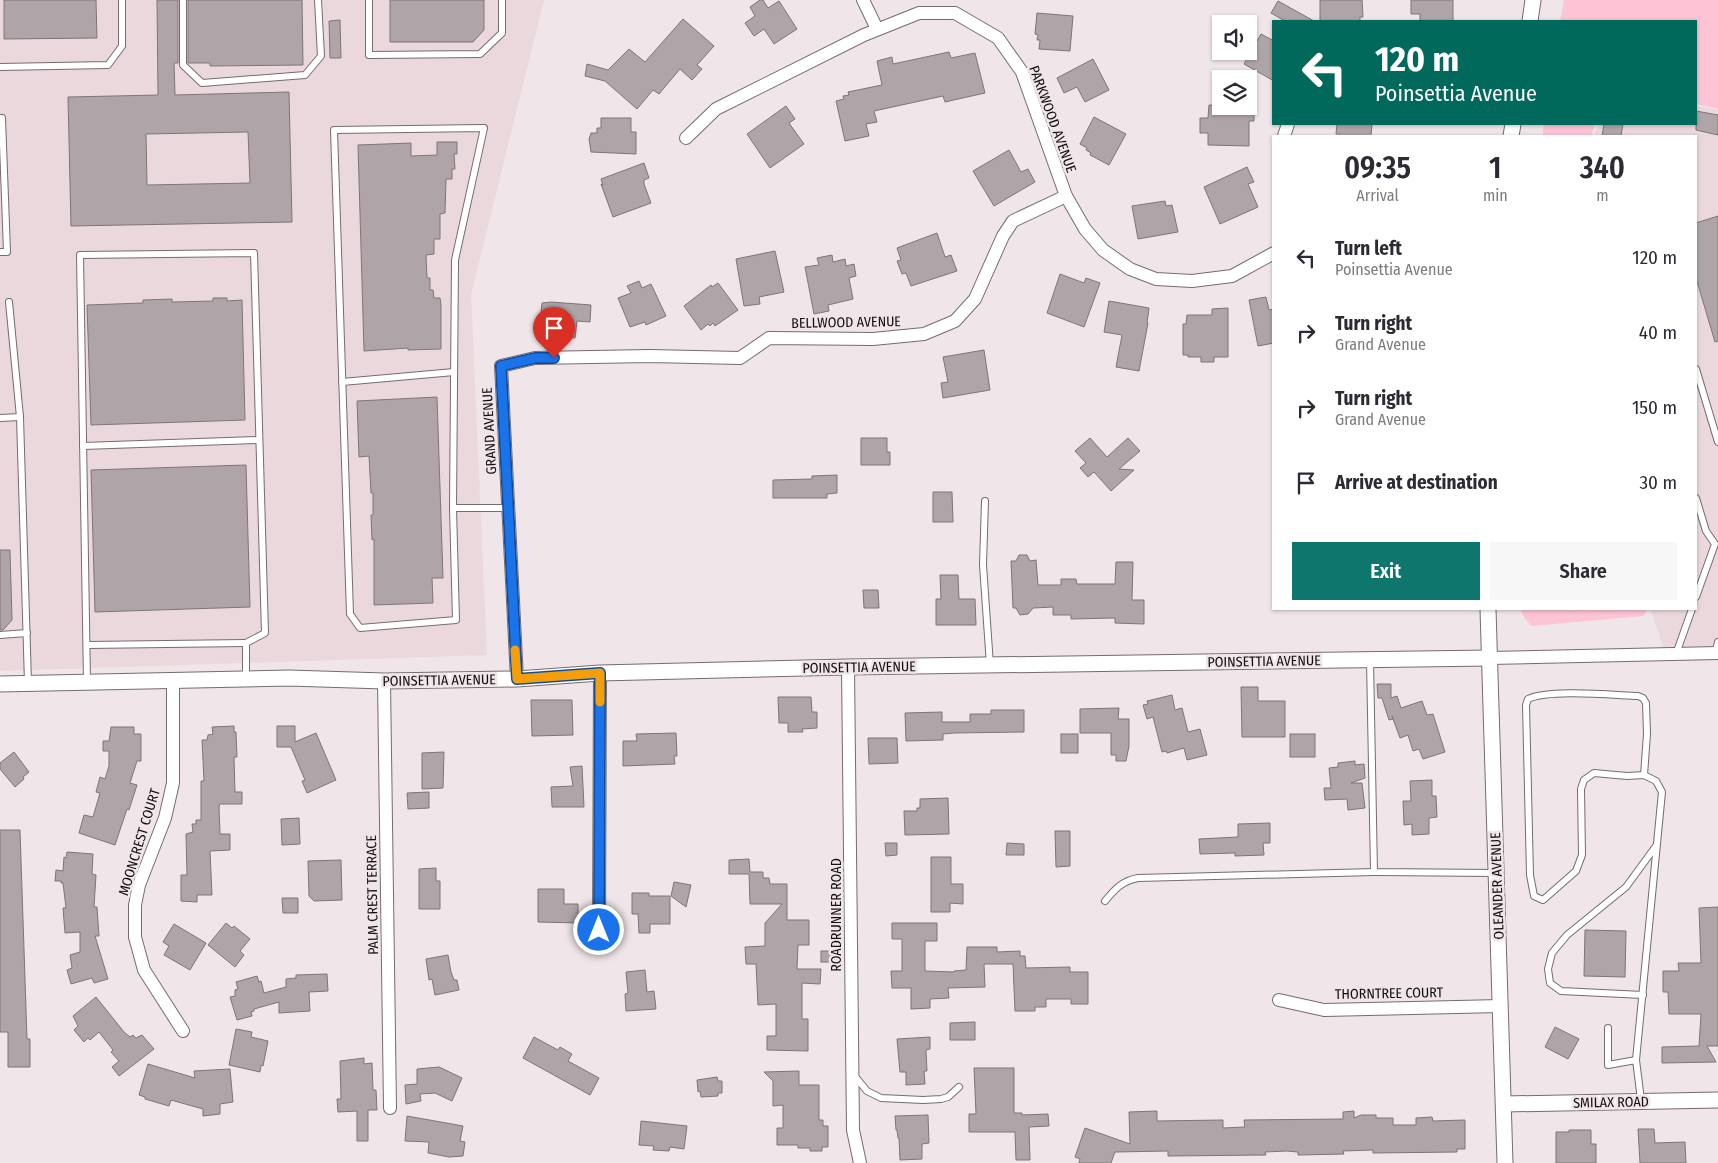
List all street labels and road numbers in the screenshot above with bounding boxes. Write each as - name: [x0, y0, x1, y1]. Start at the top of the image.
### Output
- street label: PARKWOOD AVENUE: [1025, 63, 1080, 175]
- street label: BELLWOOD AVENUE: [791, 313, 901, 332]
- street label: GRAND AVENUE: [479, 387, 500, 475]
- street label: POINSETTIA AVENUE: [1207, 652, 1321, 671]
- street label: POINSETTIA AVENUE: [802, 658, 916, 677]
- street label: POINSETTIA AVENUE: [382, 671, 496, 690]
- street label: MOONCREST COURT: [115, 786, 164, 898]
- street label: OLEANDER AVENUE: [1487, 832, 1508, 940]
- street label: PALM CREST TERRACE: [363, 834, 382, 955]
- street label: ROADRUNNER ROAD: [828, 858, 845, 972]
- street label: THORNTREE COURT: [1335, 984, 1444, 1003]
- street label: SMILAX ROAD: [1573, 1093, 1649, 1112]

